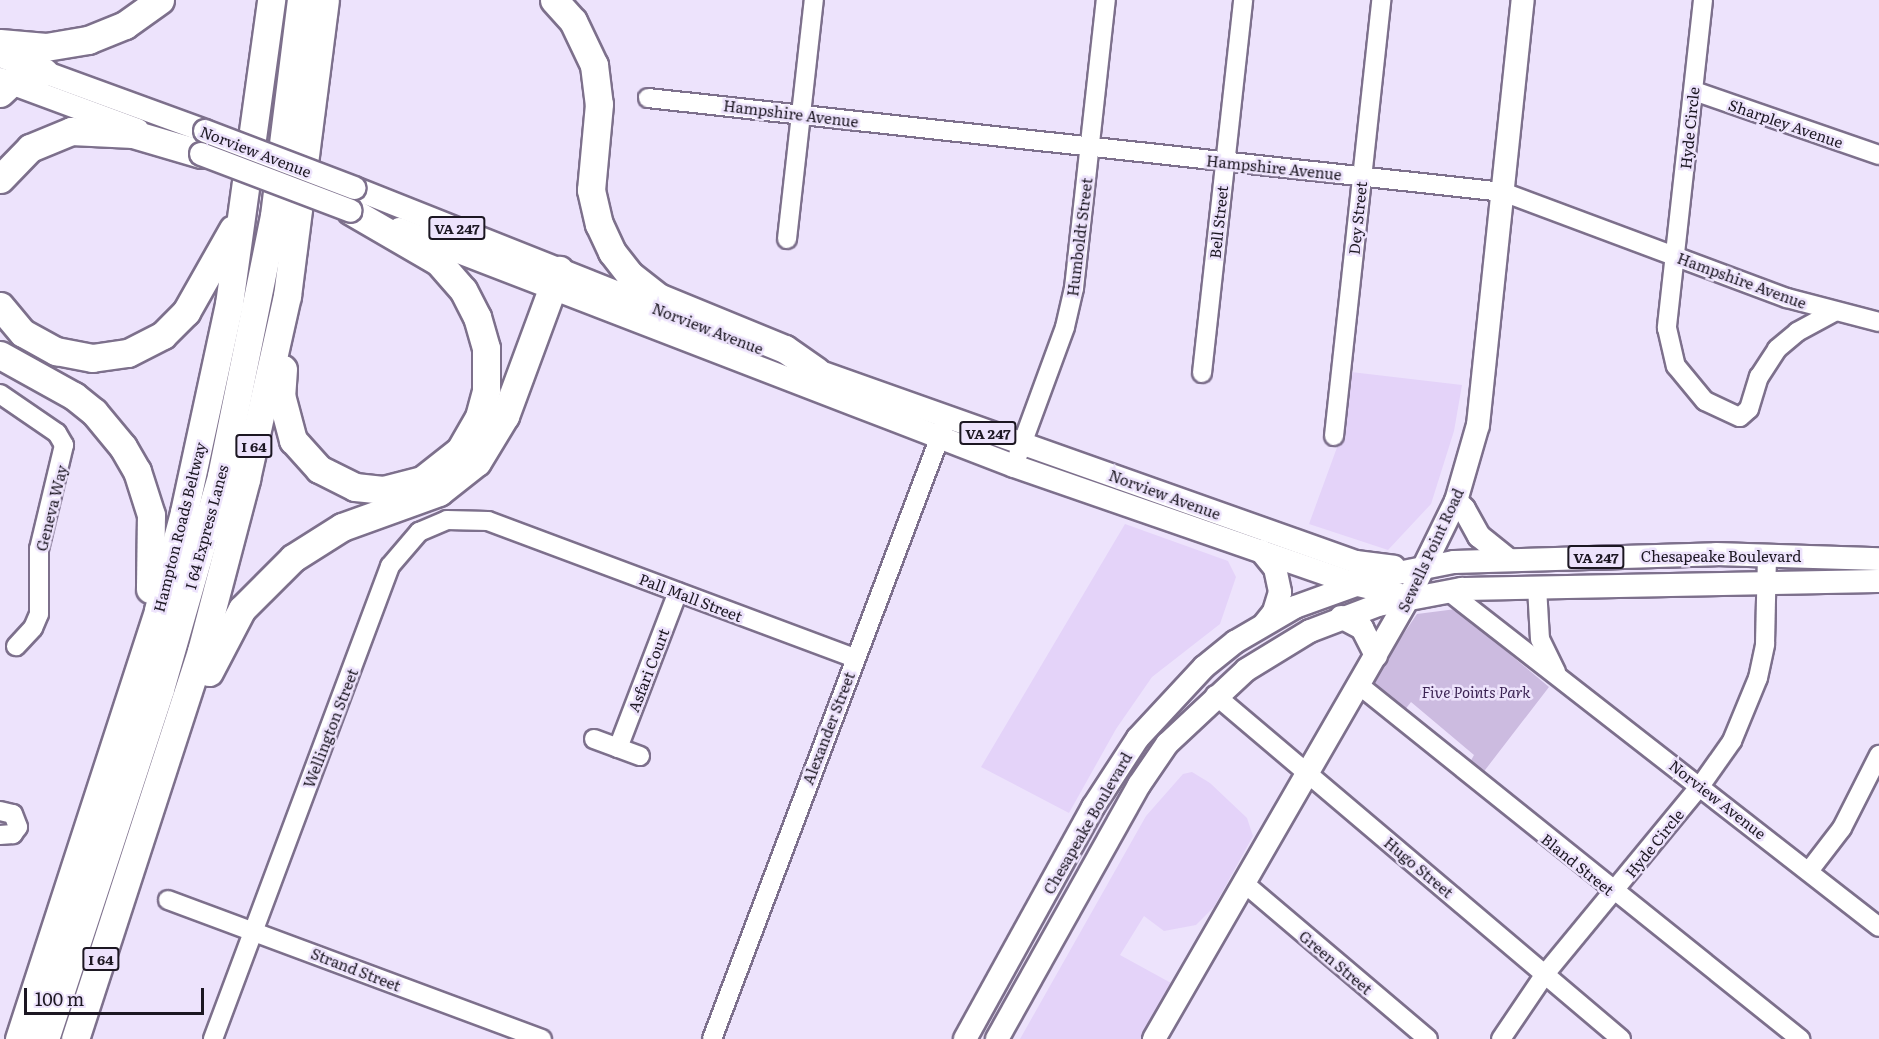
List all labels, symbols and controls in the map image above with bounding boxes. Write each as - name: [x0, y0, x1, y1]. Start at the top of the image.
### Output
- street label: Hyde Circle: [1676, 86, 1702, 170]
- street label: Sharpley Avenue: [1726, 95, 1846, 151]
- street label: Hampshire Avenue: [722, 96, 860, 130]
- street label: Norview Avenue: [198, 122, 314, 180]
- street label: Hampshire Avenue: [1205, 151, 1343, 183]
- street label: Humboldt Street: [1063, 177, 1095, 297]
- street label: Dey Street: [1344, 180, 1370, 256]
- street label: Bell Street: [1205, 185, 1231, 259]
- road number: VA 247: [427, 217, 487, 239]
- street label: Hampshire Avenue: [1675, 248, 1809, 312]
- street label: Norview Avenue: [650, 299, 766, 357]
- road number: VA 247: [958, 422, 1018, 444]
- road number: I 64: [234, 435, 274, 457]
- street label: Hampton Roads Beltway: [149, 440, 209, 614]
- street label: Geneva Way: [32, 463, 70, 553]
- street label: I 64 Express Lanes: [181, 463, 231, 591]
- street label: Norview Avenue: [1107, 465, 1223, 523]
- street label: Sewells Point Road: [1393, 485, 1467, 615]
- road number: VA 247: [1566, 546, 1626, 568]
- street label: Chesapeake Boulevard: [1641, 547, 1801, 565]
- street label: Pall Mall Street: [637, 569, 745, 625]
- street label: Asfari Court: [624, 626, 672, 714]
- street label: Wellington Street: [299, 666, 361, 790]
- street label: Alexander Street: [798, 669, 858, 787]
- park label: Five Points Park: [1422, 683, 1530, 701]
- street label: Chesapeake Boulevard: [1039, 749, 1135, 897]
- street label: Norview Avenue: [1666, 756, 1770, 842]
- street label: Hyde Circle: [1621, 805, 1687, 881]
- street label: Bland Street: [1538, 829, 1618, 899]
- street label: Hugo Street: [1381, 833, 1457, 901]
- street label: Green Street: [1296, 926, 1376, 998]
- street label: Strand Street: [309, 944, 403, 994]
- road number: I 64: [82, 948, 120, 970]
- scale bar: [27, 976, 207, 1014]
- text: 100 m: [35, 985, 84, 1012]

